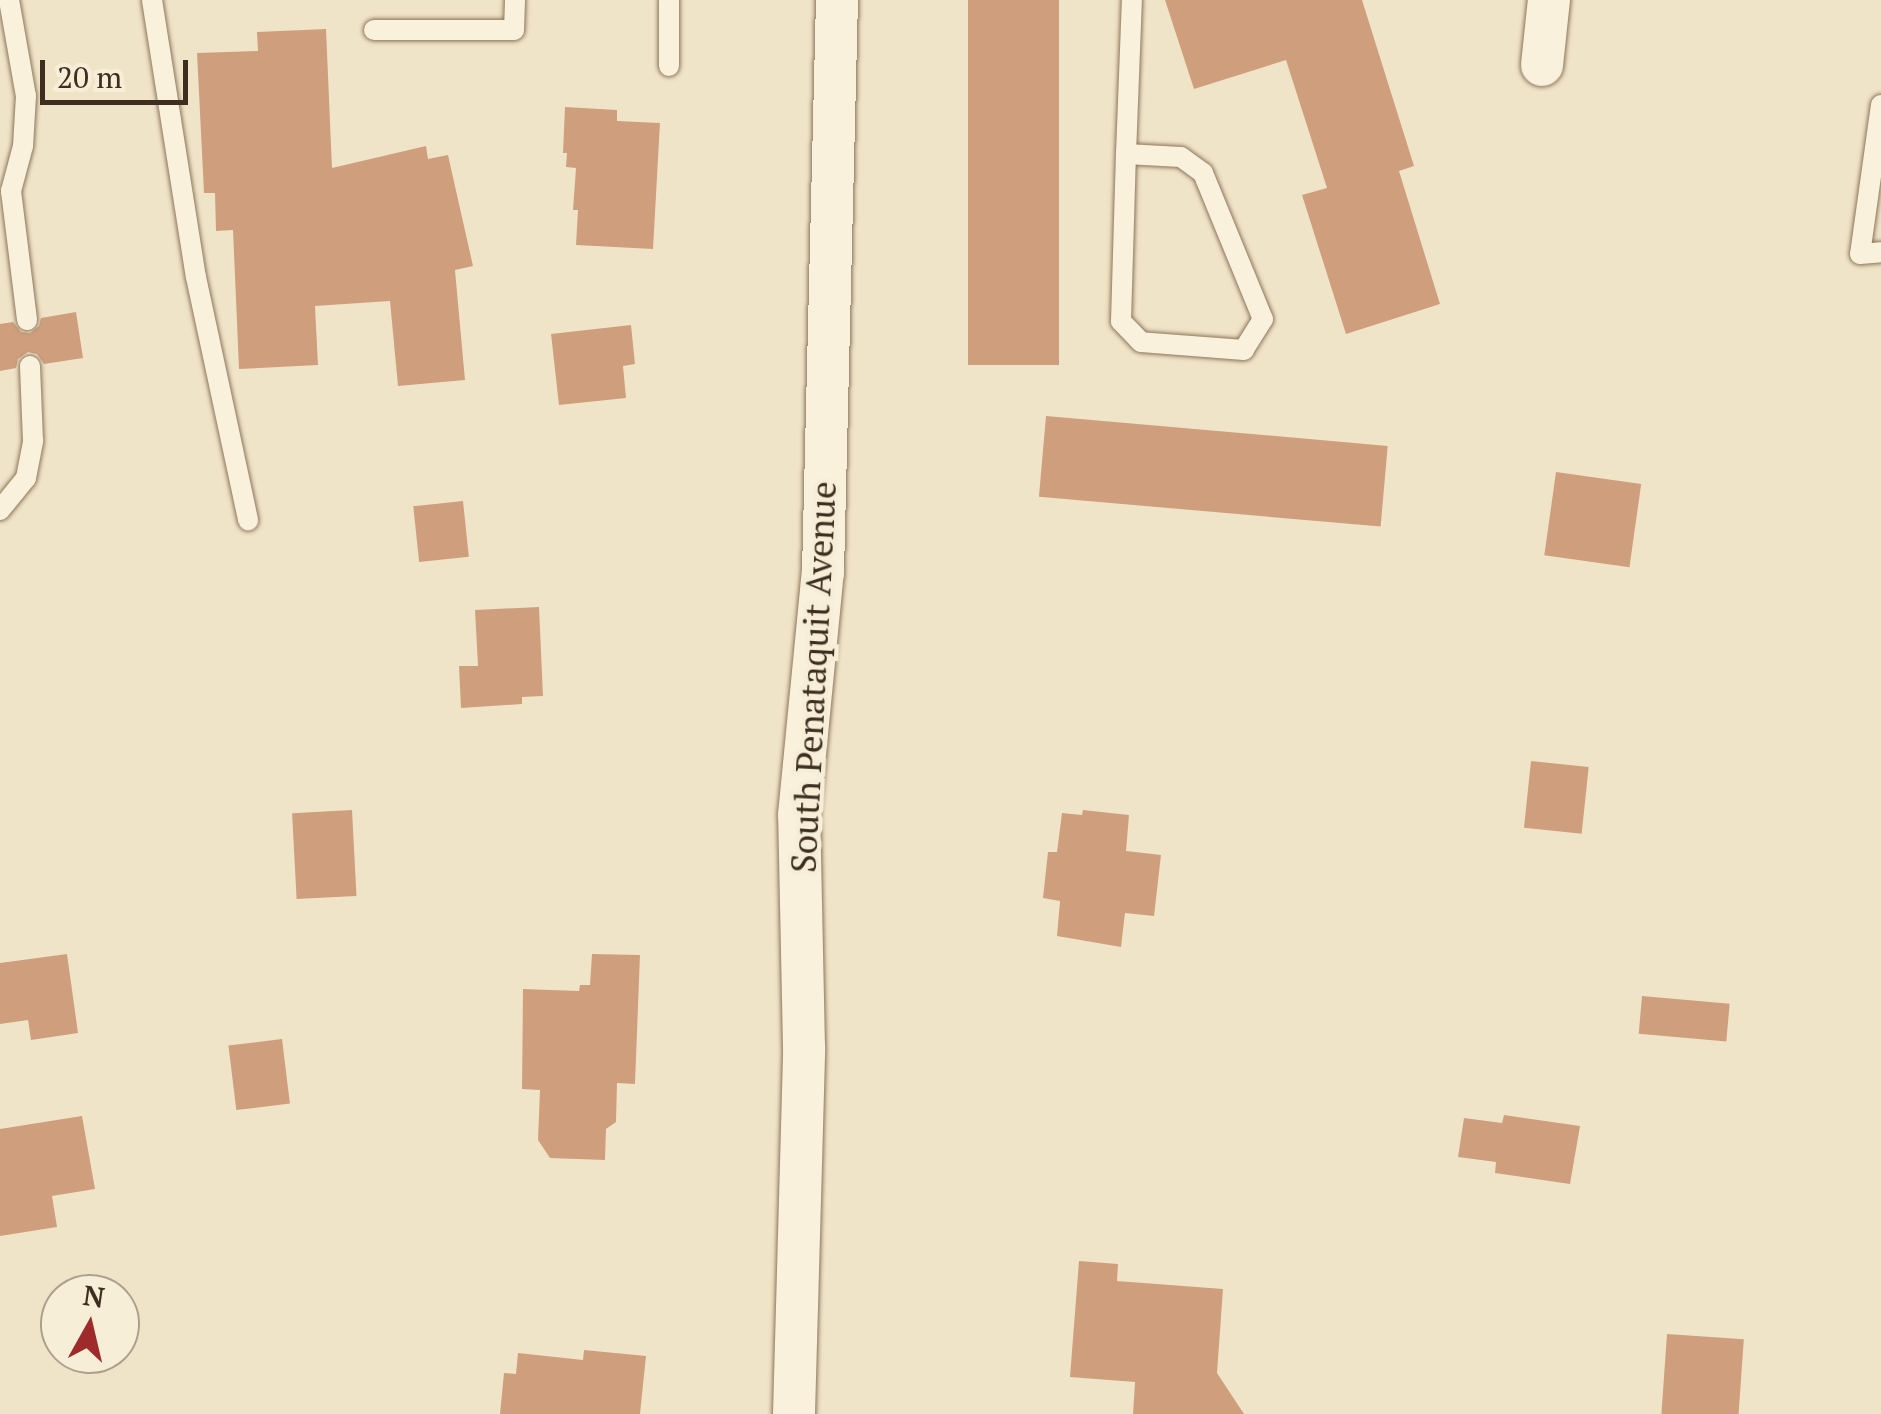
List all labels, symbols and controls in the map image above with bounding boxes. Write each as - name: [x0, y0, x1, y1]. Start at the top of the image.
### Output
- scale bar: [45, 40, 192, 102]
- text: 20 m: [57, 57, 122, 97]
- street label: South Penataquit Avenue: [782, 480, 844, 874]
- north arrow: [40, 1274, 140, 1374]
- text: N: [81, 1276, 107, 1316]

